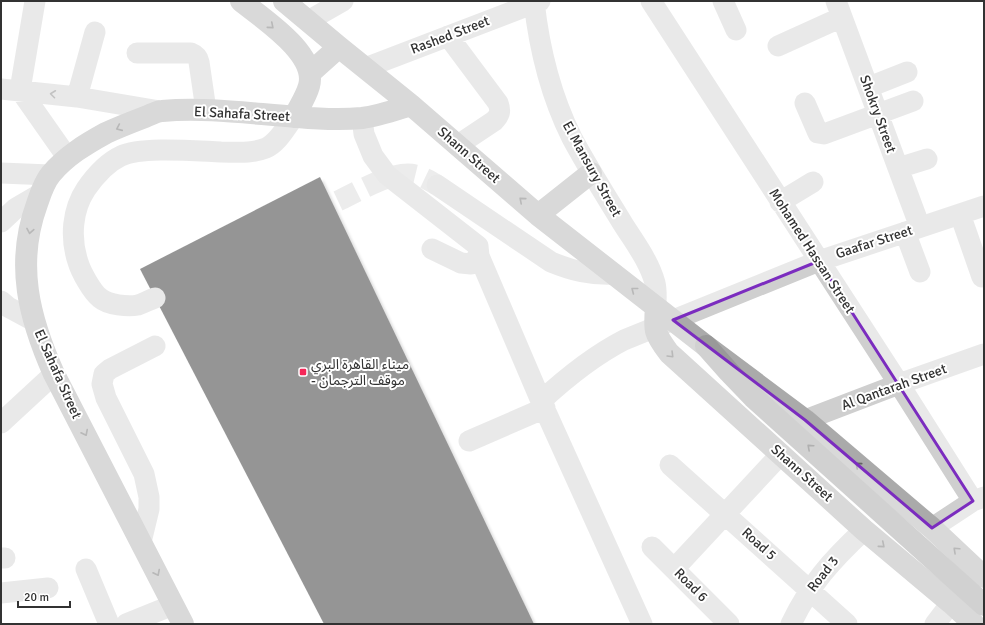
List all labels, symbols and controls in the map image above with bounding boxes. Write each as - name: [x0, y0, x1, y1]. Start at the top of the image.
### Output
- street label: Rashed Street: [408, 12, 492, 58]
- one-way arrow: [267, 21, 274, 28]
- street label: Shokry Street: [856, 73, 900, 155]
- one-way arrow: [50, 90, 56, 99]
- street label: El Sahafa Street: [194, 103, 291, 125]
- street label: El Mansury Street: [559, 118, 625, 220]
- one-way arrow: [115, 123, 122, 131]
- street label: Shann Street: [434, 123, 504, 187]
- street label: Mohamed Hassan Street: [765, 186, 859, 317]
- one-way arrow: [519, 198, 526, 205]
- street label: Gaafar Street: [833, 222, 915, 262]
- one-way arrow: [26, 228, 34, 234]
- one-way arrow: [632, 288, 639, 295]
- street label: El Sahafa Street: [31, 327, 85, 421]
- one-way arrow: [667, 350, 674, 357]
- place label: ميناء القاهرة البري - موقف الترجمان: [311, 356, 409, 389]
- street label: Al Qantarah Street: [839, 360, 949, 414]
- marker: ميناء القاهرة البري - موقف الترجمان: [298, 367, 308, 377]
- one-way arrow: [80, 428, 88, 436]
- street label: Shann Street: [768, 441, 836, 505]
- one-way arrow: [807, 445, 815, 452]
- one-way arrow: [855, 463, 862, 470]
- street label: Road 5: [738, 524, 780, 564]
- one-way arrow: [878, 540, 885, 547]
- one-way arrow: [953, 548, 960, 555]
- street label: Road 3: [804, 553, 842, 595]
- street label: Road 6: [671, 565, 711, 605]
- one-way arrow: [152, 569, 160, 576]
- scale bar: [18, 583, 70, 609]
- text: 20 m: [24, 590, 49, 605]

